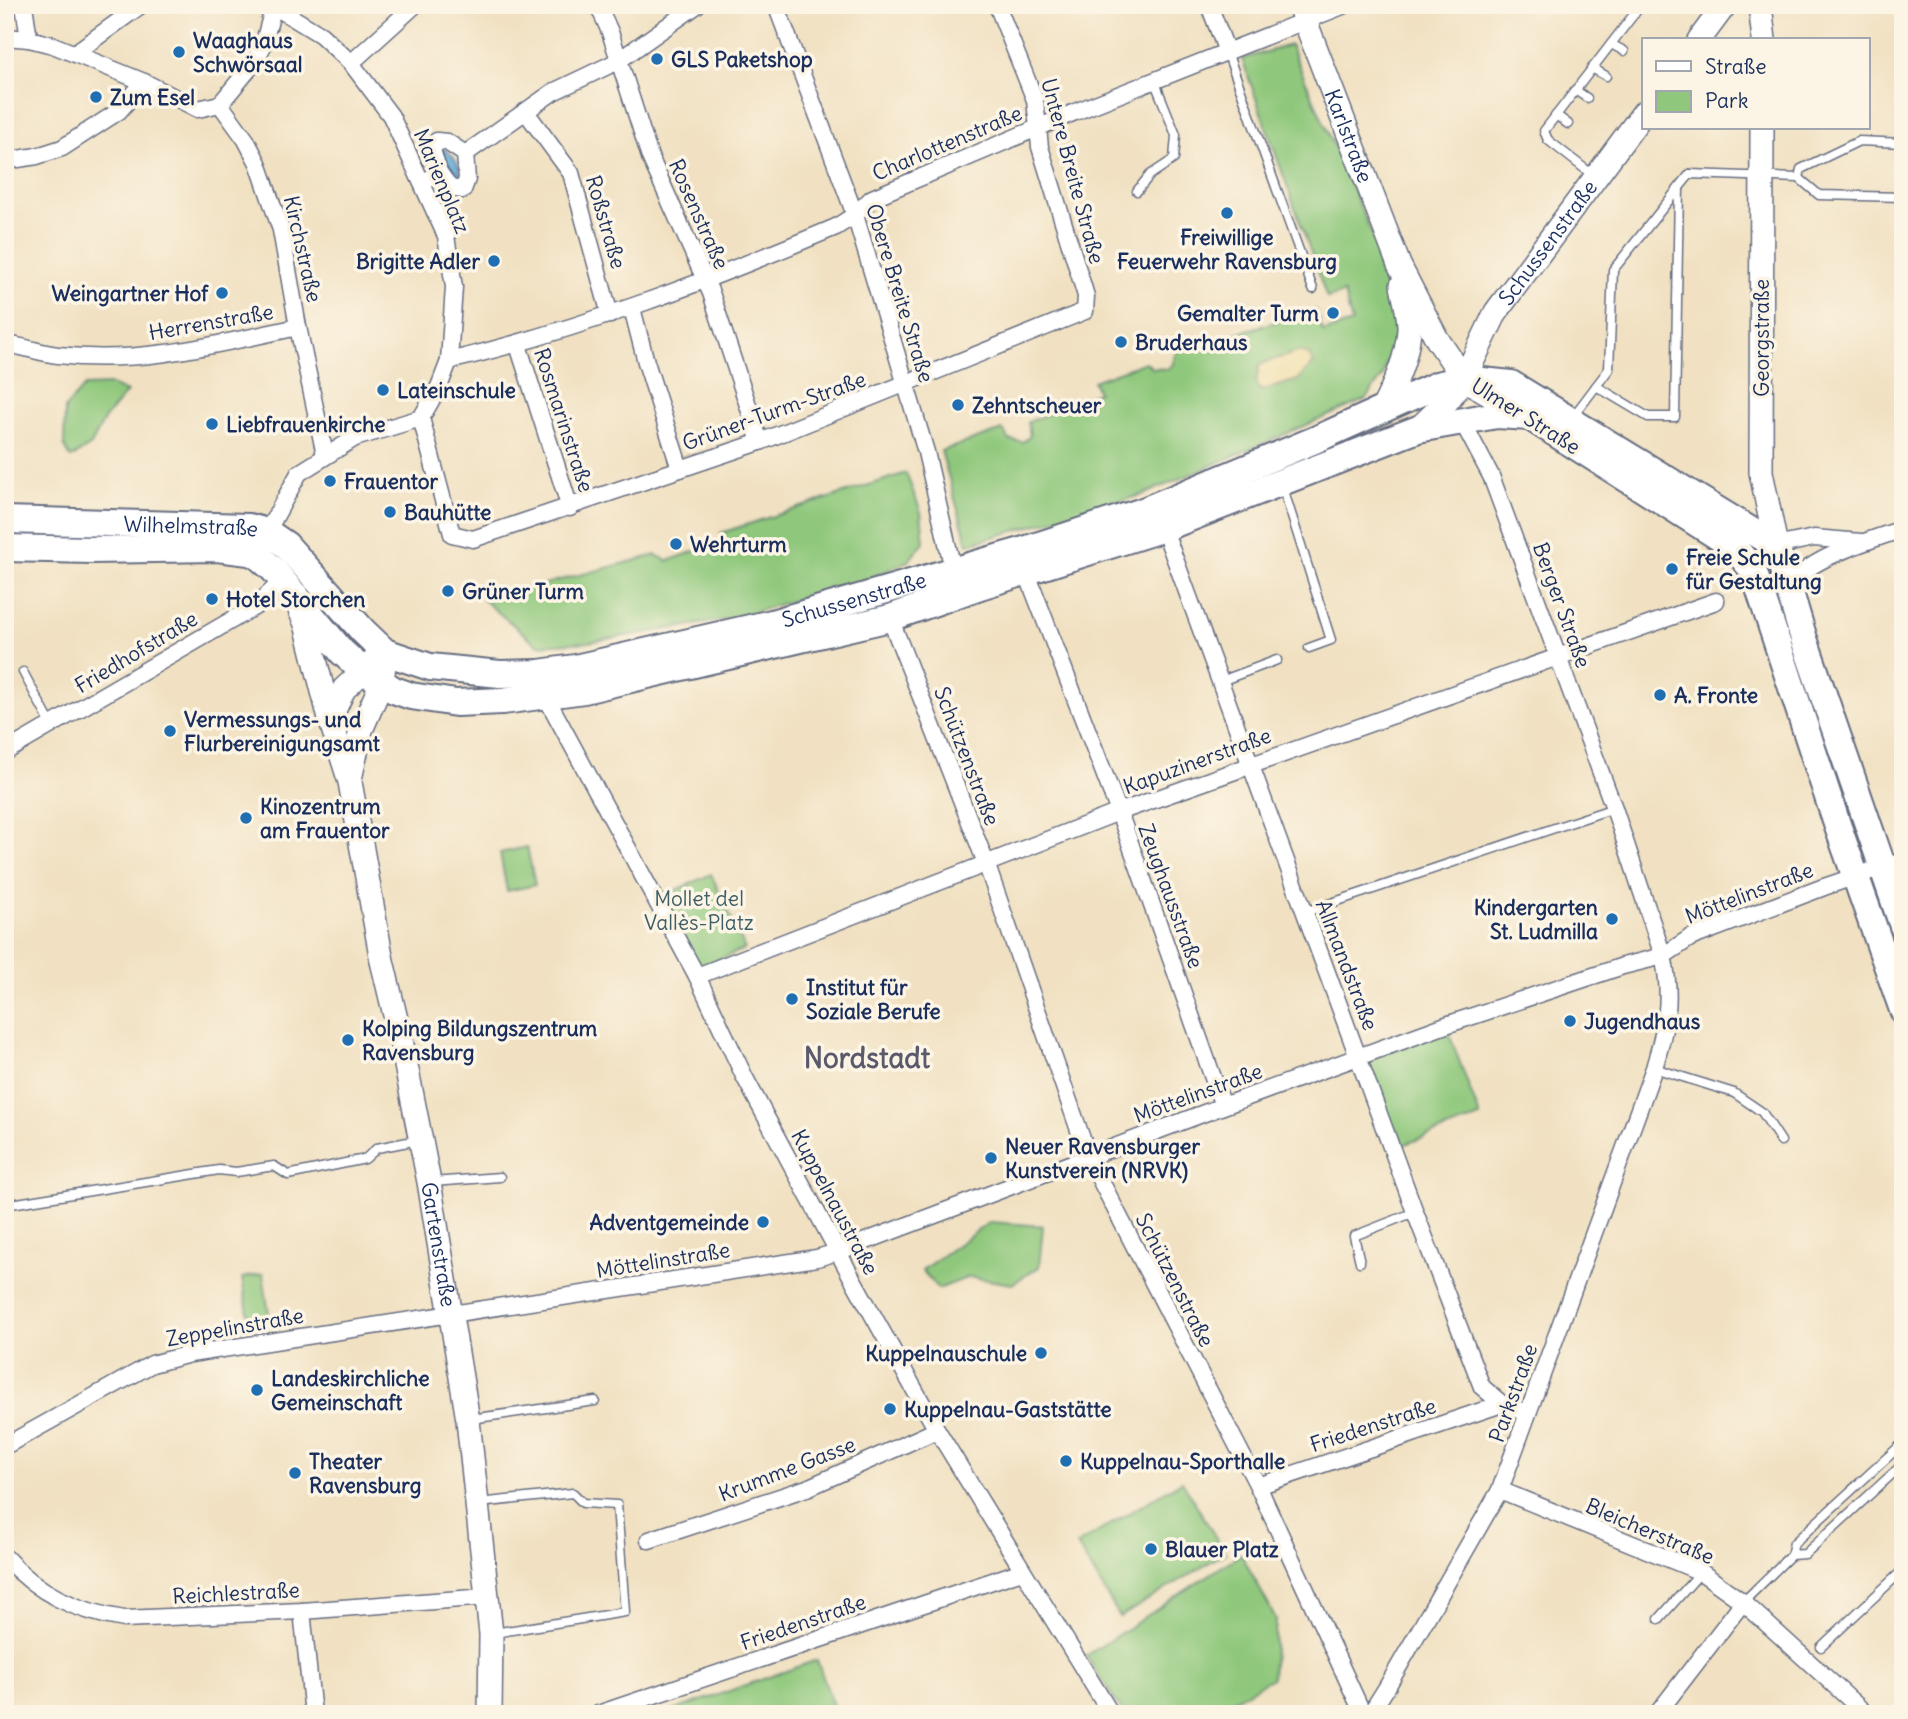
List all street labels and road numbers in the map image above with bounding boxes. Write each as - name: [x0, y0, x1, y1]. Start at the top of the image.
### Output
- street label: Untere Breite Straße: [1035, 75, 1111, 267]
- street label: Karlstraße: [1319, 85, 1379, 186]
- street label: Charlottenstraße: [868, 99, 1026, 187]
- street label: Marienplatz: [408, 124, 476, 238]
- street label: Rosenstraße: [663, 155, 735, 273]
- street label: Roßstraße: [580, 172, 632, 272]
- street label: Schussenstraße: [1492, 174, 1603, 310]
- street label: Kirchstraße: [278, 193, 328, 305]
- street label: Obere Breite Straße: [860, 200, 940, 386]
- street label: Georgstraße: [1748, 279, 1775, 397]
- street label: Herrenstraße: [147, 298, 275, 346]
- street label: Rosmarinstraße: [528, 344, 600, 496]
- street label: Grüner-Turm-Straße: [679, 365, 869, 457]
- street label: Ulmer Straße: [1466, 372, 1586, 460]
- street label: Wilhelmstraße: [123, 510, 262, 543]
- street label: Berger Straße: [1527, 539, 1597, 671]
- street label: Schussenstraße: [778, 566, 929, 633]
- street label: Friedhofstraße: [70, 605, 202, 699]
- street label: Schützenstraße: [928, 683, 1006, 829]
- street label: Kapuzinerstraße: [1119, 722, 1275, 800]
- street label: Zeughausstraße: [1132, 820, 1210, 972]
- street label: Möttelinstraße: [1681, 856, 1817, 930]
- street label: Allmandstraße: [1310, 896, 1384, 1034]
- street label: Möttelinstraße: [1130, 1057, 1266, 1129]
- street label: Kuppelnaustraße: [785, 1125, 885, 1279]
- street label: Gartenstraße: [416, 1180, 463, 1309]
- street label: Schützenstraße: [1130, 1209, 1220, 1351]
- street label: Möttelinstraße: [594, 1236, 732, 1284]
- street label: Zeppelinstraße: [164, 1302, 306, 1352]
- street label: Parkstraße: [1483, 1340, 1543, 1446]
- street label: Friedenstraße: [1307, 1392, 1439, 1458]
- street label: Krumme Gasse: [715, 1430, 859, 1508]
- street label: Bleicherstraße: [1582, 1492, 1718, 1570]
- street label: Reichlestraße: [172, 1576, 300, 1610]
- street label: Friedenstraße: [737, 1588, 869, 1656]

